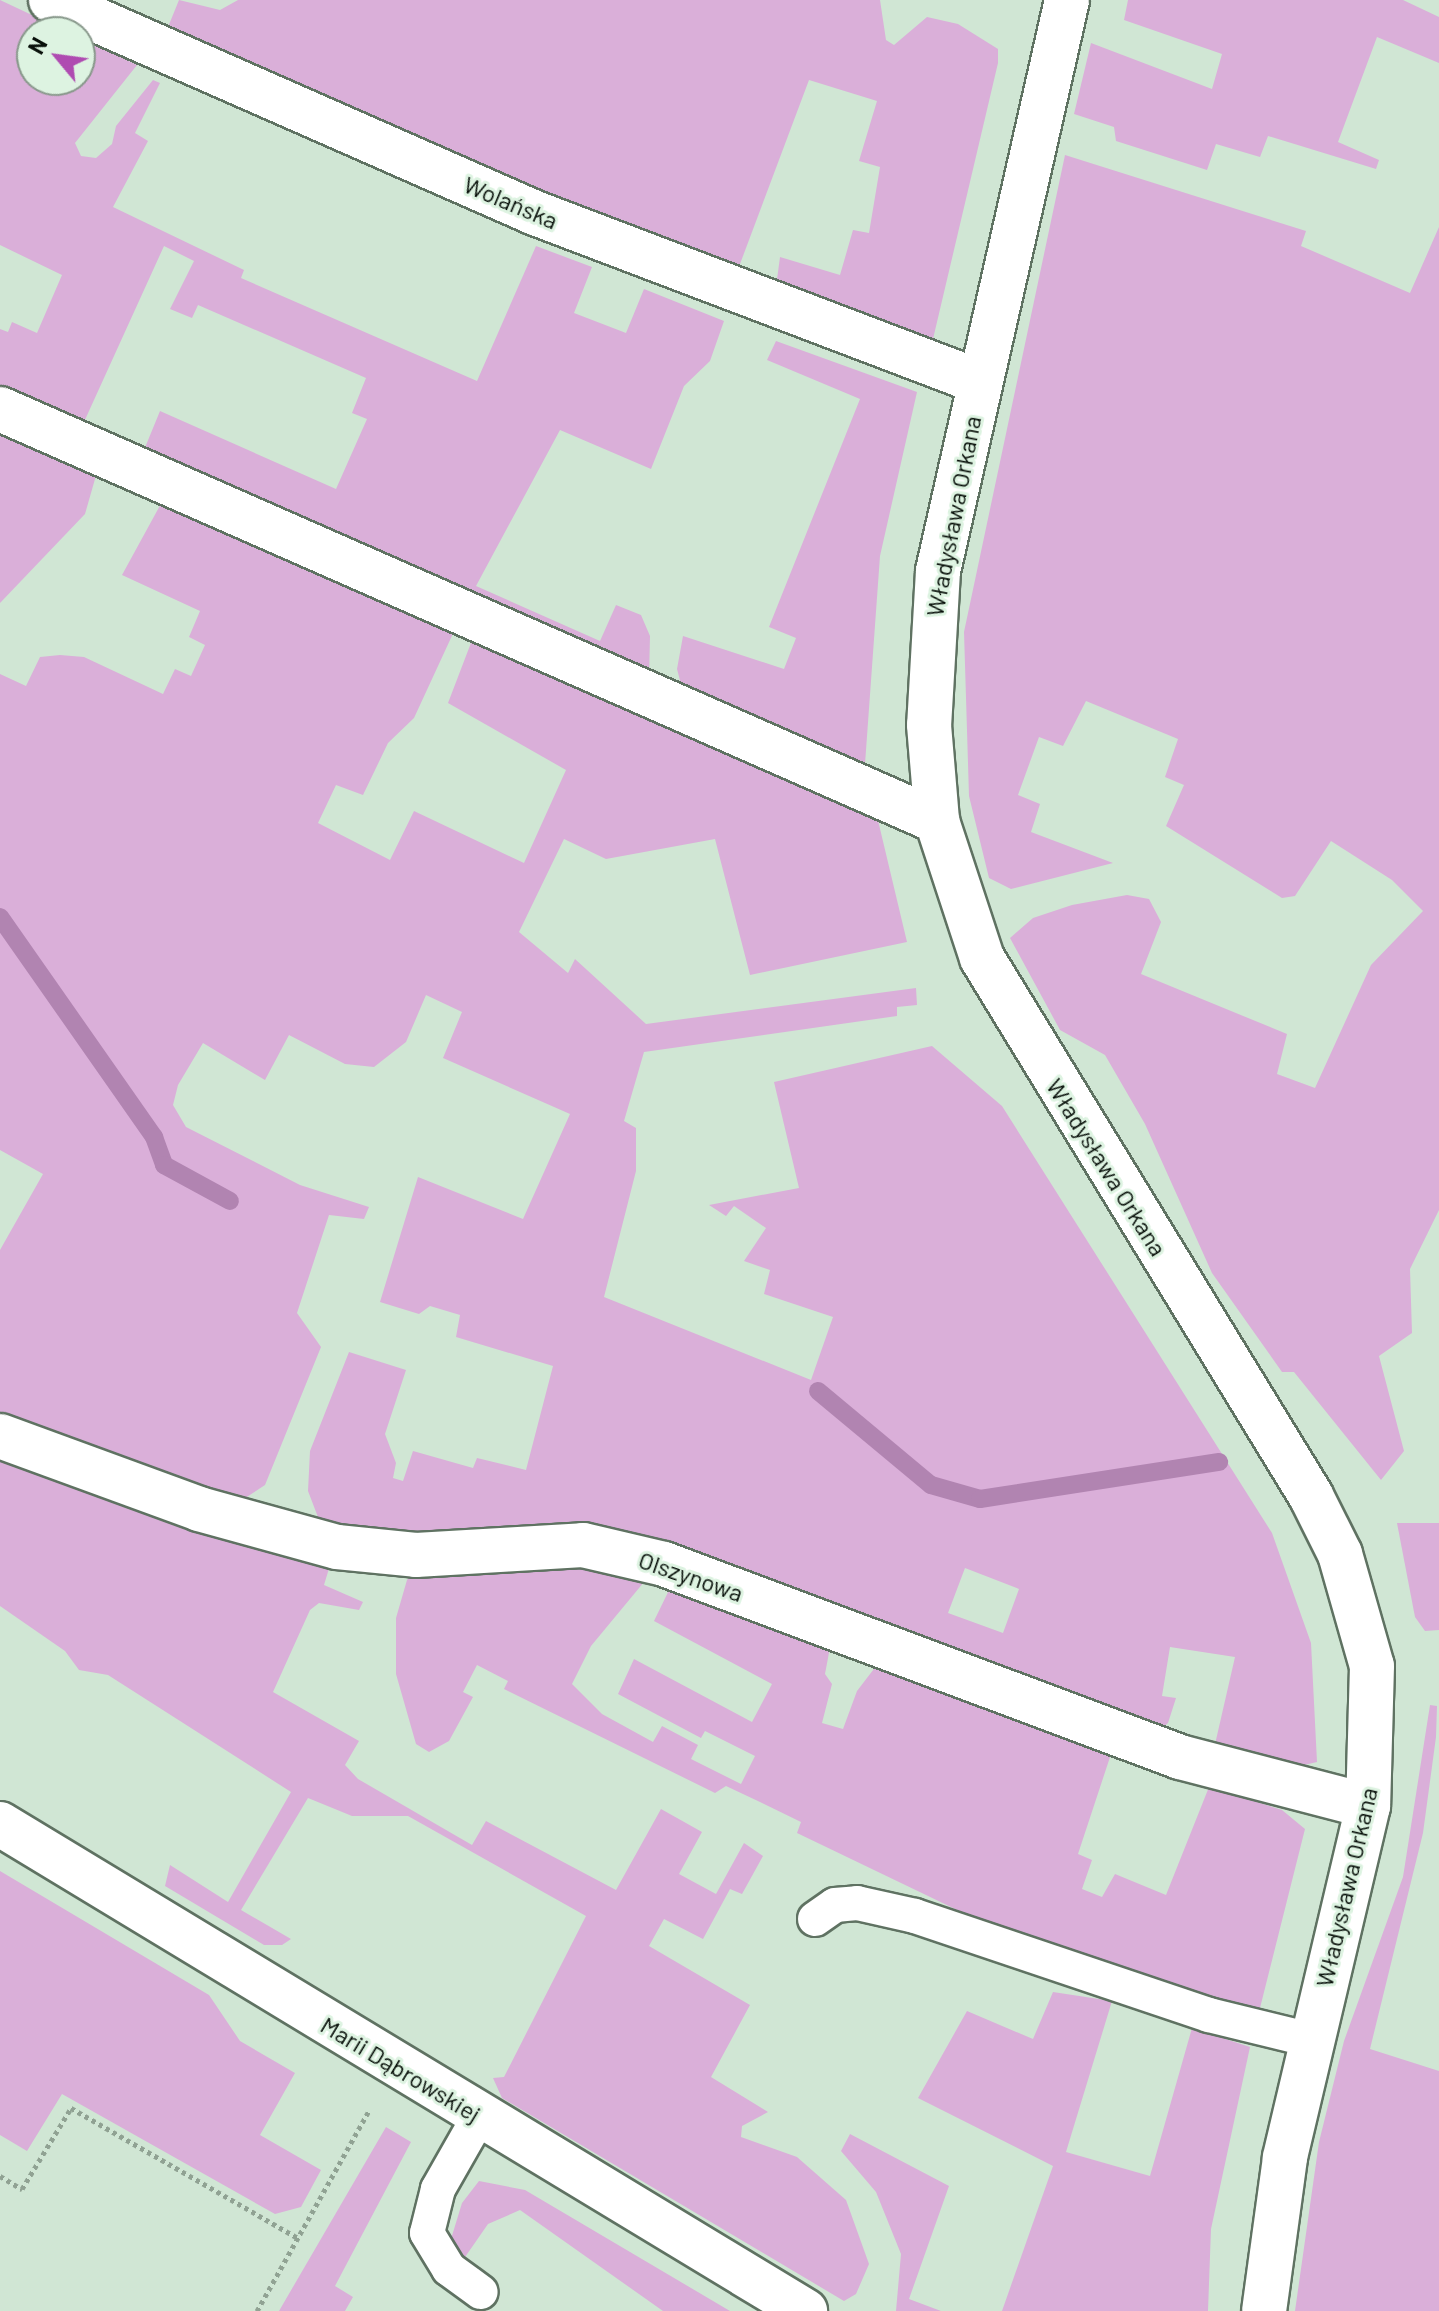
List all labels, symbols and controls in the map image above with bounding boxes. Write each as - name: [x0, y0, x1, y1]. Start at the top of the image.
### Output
- north arrow: [16, 16, 96, 96]
- text: N: [22, 33, 52, 58]
- street label: Wolańska: [460, 169, 562, 235]
- street label: Władysława Orkana: [919, 413, 987, 619]
- street label: Władysława Orkana: [1041, 1073, 1173, 1261]
- street label: Olszynowa: [635, 1545, 747, 1607]
- street label: Władysława Orkana: [1309, 1784, 1383, 1990]
- street label: Marii Dąbrowskiej: [316, 2010, 486, 2128]

